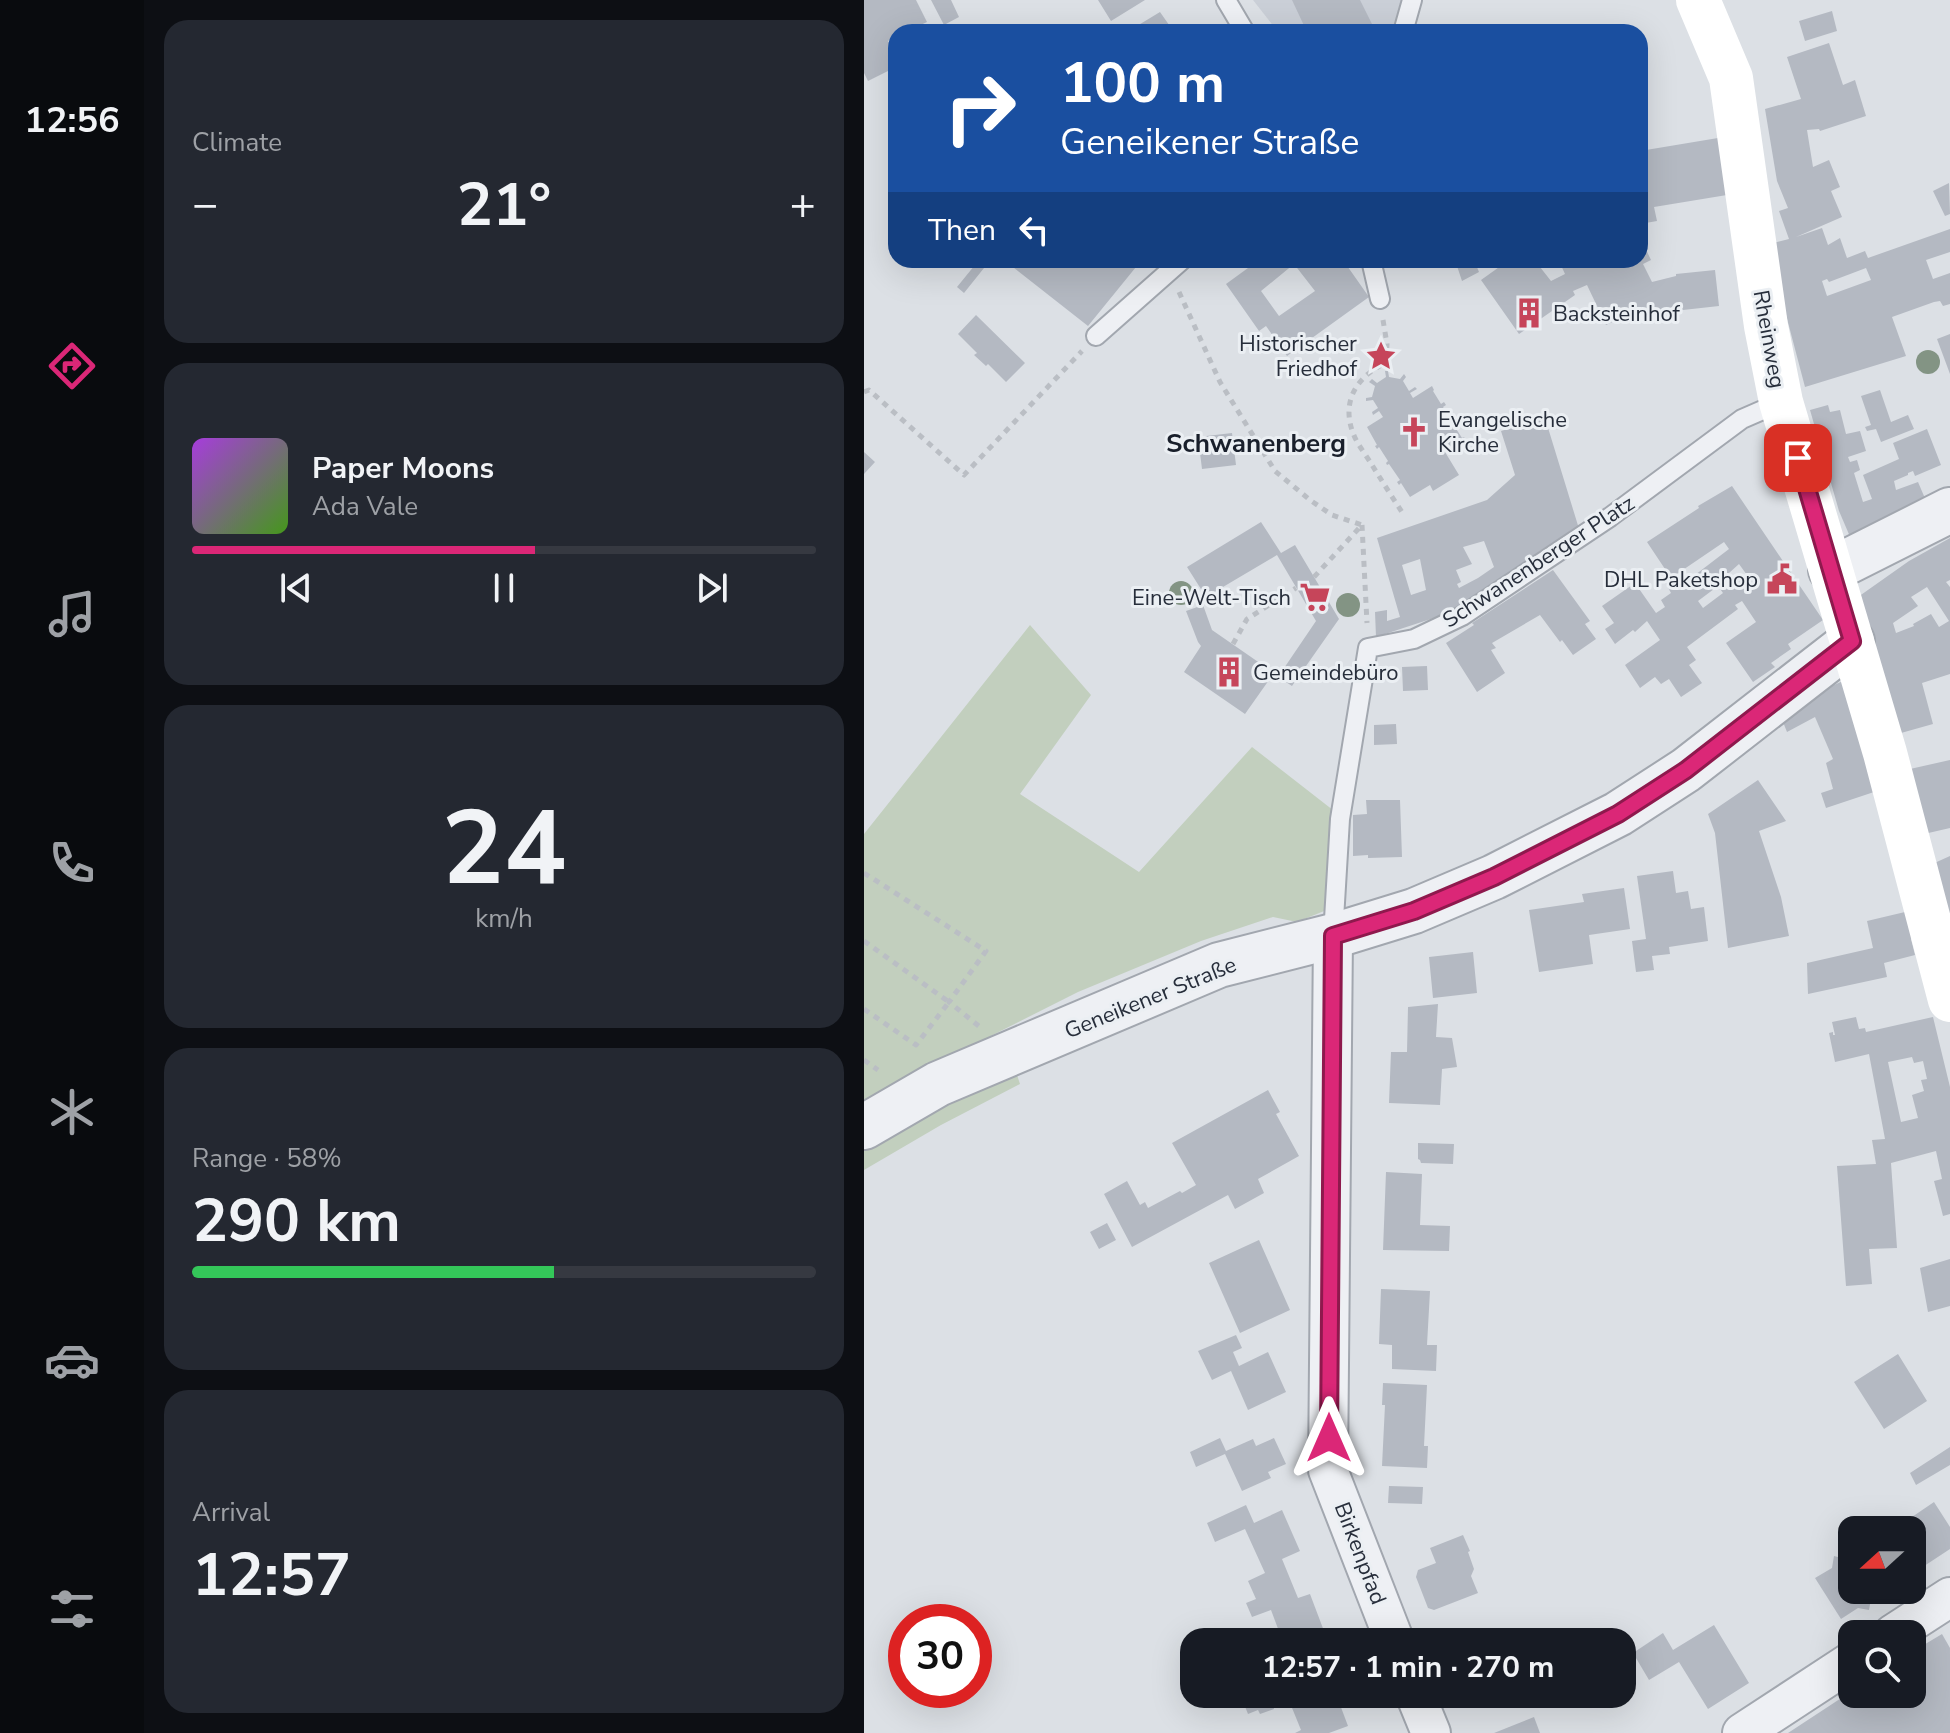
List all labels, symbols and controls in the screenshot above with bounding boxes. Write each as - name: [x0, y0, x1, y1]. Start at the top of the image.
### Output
- text: 100 m: [1060, 45, 1225, 122]
- icon: right: [928, 56, 1032, 160]
- text: 12:56: [24, 96, 120, 145]
- text: Geneikener Straße: [1060, 118, 1359, 167]
- text: Climate: [192, 125, 282, 160]
- text: 21°: [457, 164, 551, 246]
- text: −: [192, 175, 218, 235]
- text: +: [790, 175, 816, 235]
- icon: left: [1012, 208, 1056, 252]
- text: Then: [928, 210, 996, 251]
- street label: Rheinweg: [1746, 288, 1792, 391]
- building icon: Backsteinhof: [1512, 296, 1546, 330]
- place label: Backsteinhof: [1553, 299, 1681, 329]
- place label: Historischer Friedhof: [1239, 329, 1358, 384]
- icon: directions: [44, 338, 100, 394]
- place icon: Historischer Friedhof: [1364, 339, 1398, 373]
- place label: Evangelische Kirche: [1438, 405, 1567, 460]
- church icon: Evangelische Kirche: [1397, 415, 1431, 449]
- pin: [1764, 424, 1832, 492]
- district label: Schwanenberg: [1166, 426, 1346, 461]
- icon: arrive: [1776, 436, 1820, 480]
- text: Paper Moons: [312, 448, 494, 489]
- street label: Schwanenberger Platz: [1437, 488, 1640, 635]
- text: Ada Vale: [312, 489, 418, 524]
- public building icon: DHL Paketshop: [1765, 562, 1799, 596]
- place label: DHL Paketshop: [1604, 565, 1758, 595]
- icon: previous: [274, 566, 318, 610]
- icon: pause: [482, 566, 526, 610]
- icon: next: [690, 566, 734, 610]
- supermarket icon: Eine-Welt-Tisch: [1298, 580, 1332, 614]
- place label: Eine-Welt-Tisch: [1132, 583, 1291, 613]
- icon: music: [44, 586, 100, 642]
- building icon: Gemeindebüro: [1212, 655, 1246, 689]
- place label: Gemeindebüro: [1253, 658, 1398, 688]
- text: 24: [442, 778, 566, 920]
- icon: phone: [44, 835, 100, 891]
- text: km/h: [475, 901, 533, 936]
- street label: Geneikener Straße: [1060, 950, 1241, 1046]
- icon: climate: [44, 1084, 100, 1140]
- text: Range · 58%: [192, 1141, 342, 1176]
- text: 290 km: [192, 1180, 401, 1262]
- icon: car: [44, 1332, 100, 1388]
- position arrow: [1287, 1396, 1371, 1480]
- text: Arrival: [192, 1495, 270, 1530]
- street label: Birkenpfad: [1327, 1498, 1393, 1609]
- north arrow: [1838, 1516, 1926, 1604]
- map controls: [1838, 1516, 1926, 1708]
- text: 12:57: [192, 1534, 351, 1616]
- icon: filters: [44, 1581, 100, 1637]
- speed limit sign: 30: [888, 1604, 992, 1708]
- button: search: [1838, 1620, 1926, 1708]
- text: 12:57 · 1 min · 270 m: [1262, 1647, 1554, 1688]

